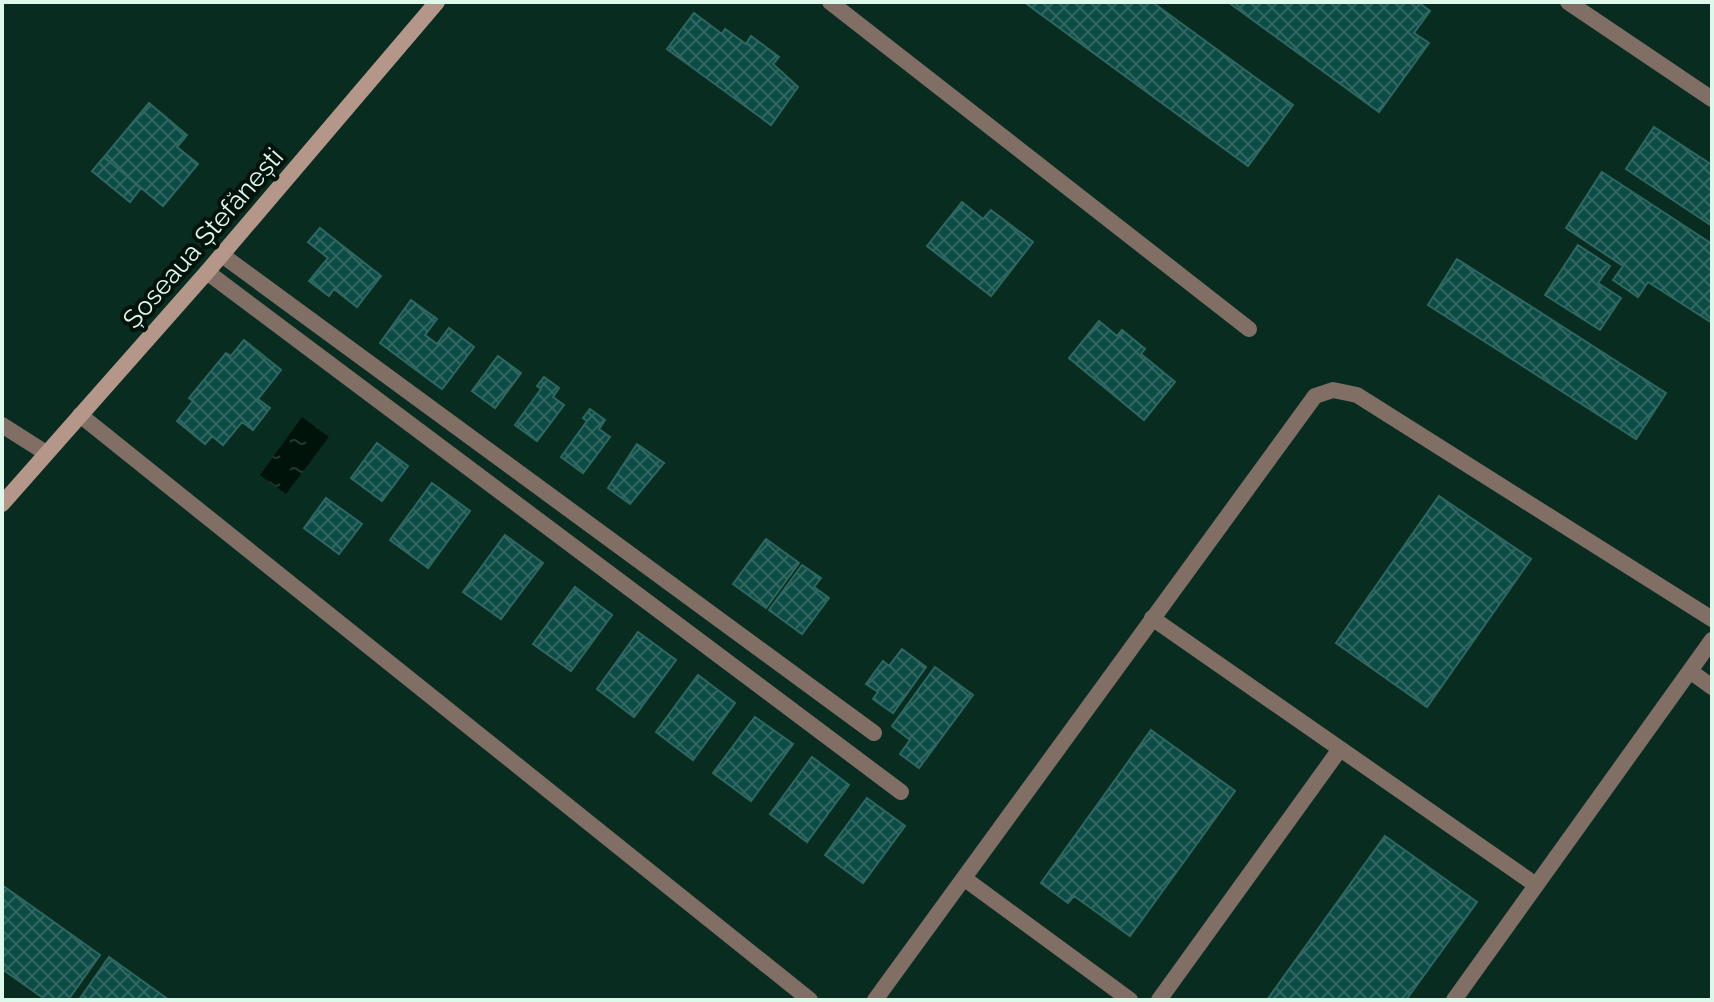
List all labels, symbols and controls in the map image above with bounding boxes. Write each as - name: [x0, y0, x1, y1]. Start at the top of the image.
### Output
- street label: Șoseaua Ștefănești: [117, 142, 289, 334]

